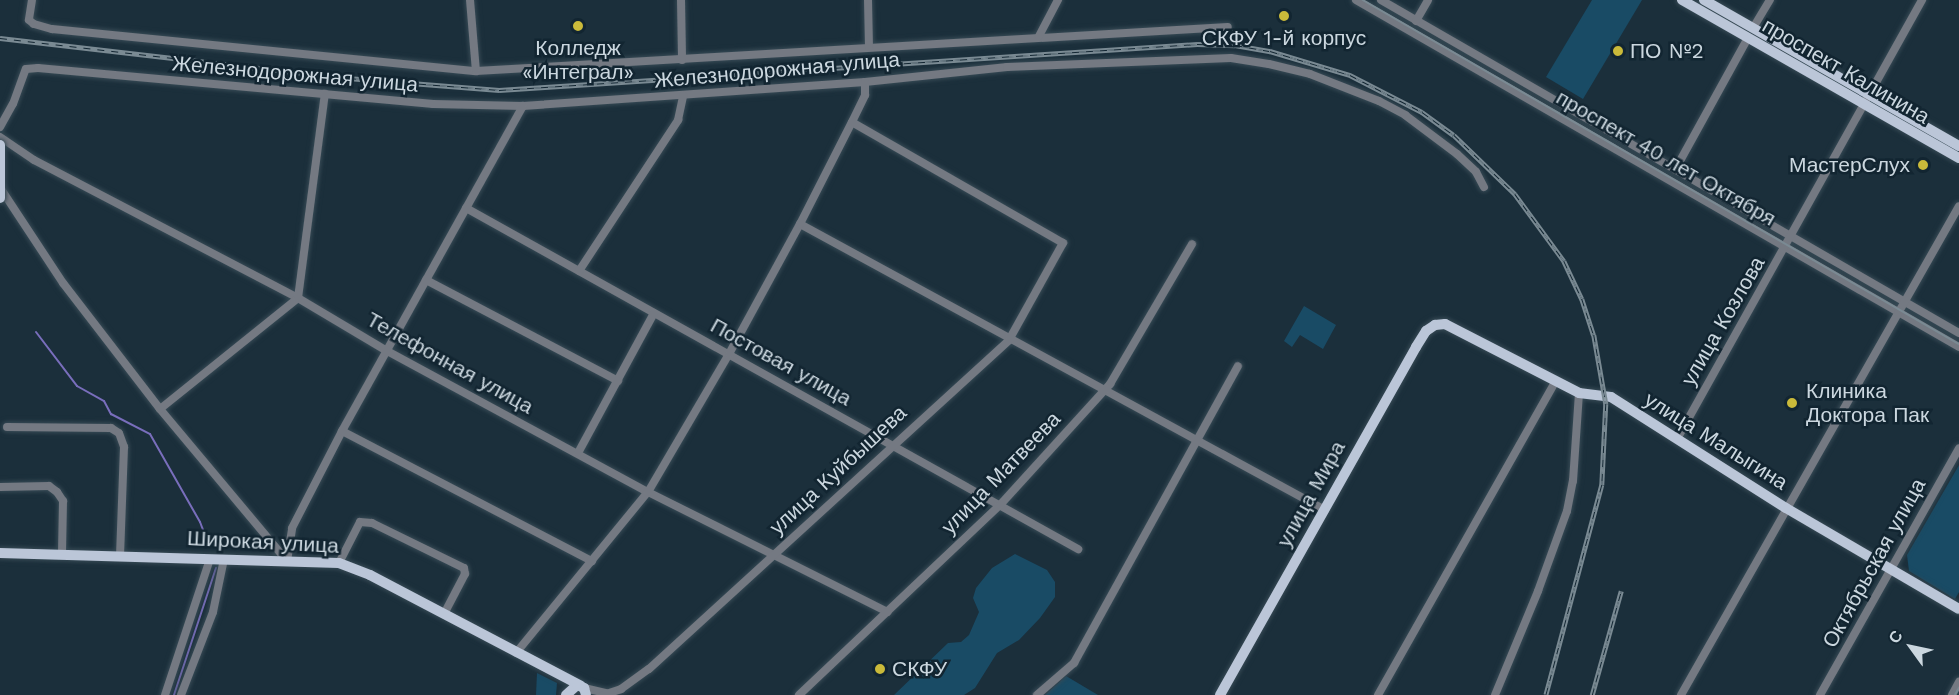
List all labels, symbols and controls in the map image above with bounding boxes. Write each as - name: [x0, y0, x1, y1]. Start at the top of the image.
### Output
- marker: СКФУ 1-й корпус: [1277, 9, 1291, 23]
- street label: проспект Калинина: [1758, 13, 1934, 129]
- marker: Колледж «Интеграл»: [571, 19, 585, 33]
- place label: СКФУ 1-й корпус: [1202, 25, 1366, 51]
- place label: Колледж «Интеграл»: [522, 35, 634, 85]
- place label: ПО №2: [1630, 38, 1704, 64]
- marker: ПО №2: [1611, 44, 1625, 58]
- street label: Железнодорожная улица: [653, 47, 901, 93]
- street label: Железнодорожная улица: [171, 51, 419, 97]
- street label: проспект 40 лет Октября: [1552, 85, 1780, 231]
- place label: МастерСлух: [1789, 152, 1910, 178]
- marker: МастерСлух: [1914, 156, 1932, 174]
- street label: улица Козлова: [1676, 252, 1770, 390]
- street label: Телефонная улица: [362, 307, 538, 419]
- street label: Постовая улица: [706, 313, 856, 411]
- place label: Клиника Доктора Пак: [1806, 378, 1929, 428]
- street label: улица Малыгина: [1640, 387, 1792, 495]
- marker: Клиника Доктора Пак: [1783, 394, 1801, 412]
- street label: улица Куйбышева: [764, 400, 912, 540]
- street label: улица Матвеева: [936, 407, 1066, 539]
- street label: улица Мира: [1272, 437, 1350, 551]
- street label: Октябрьская улица: [1817, 474, 1931, 652]
- street label: Широкая улица: [186, 525, 340, 559]
- north arrow: [1881, 617, 1941, 677]
- text: С: [1884, 627, 1907, 647]
- place label: СКФУ: [892, 656, 947, 682]
- marker: СКФУ: [873, 662, 887, 676]

